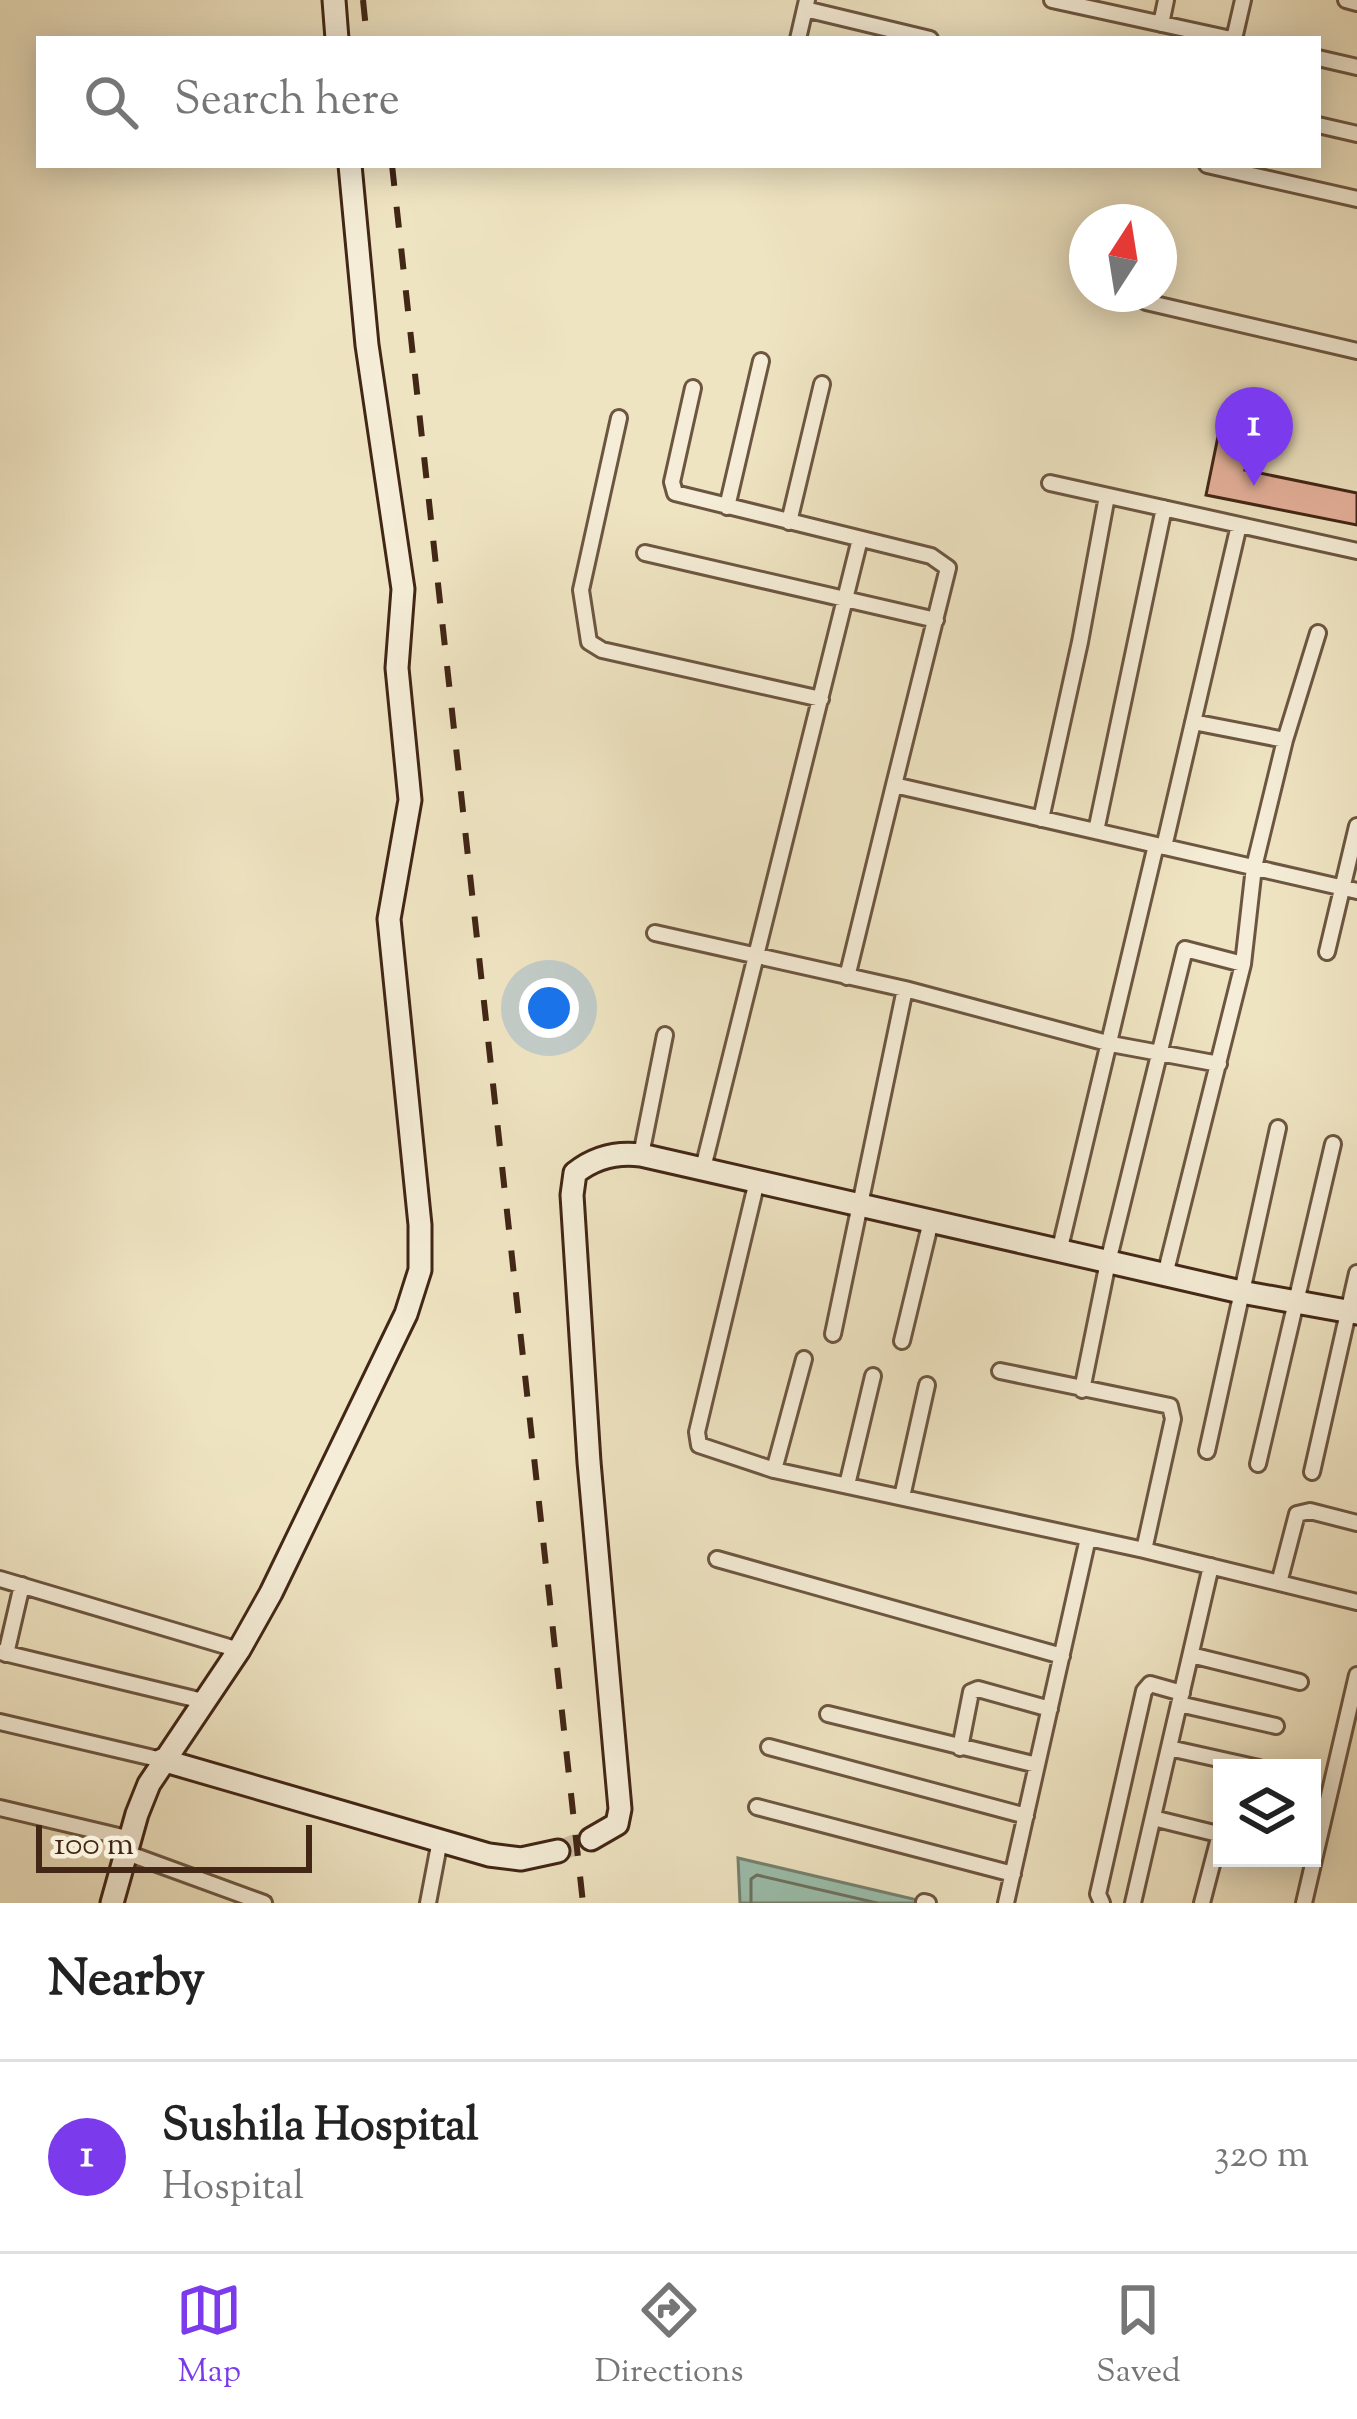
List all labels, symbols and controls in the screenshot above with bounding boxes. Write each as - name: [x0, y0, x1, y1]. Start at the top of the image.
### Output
- search box: [36, 36, 1321, 168]
- icon: search: [78, 69, 144, 135]
- text: Search here: [174, 70, 400, 135]
- north arrow: [1069, 204, 1177, 312]
- pin: 1: [1215, 387, 1293, 486]
- your location: [519, 978, 579, 1038]
- map controls: [1213, 1759, 1321, 1867]
- button: layers: [1213, 1759, 1321, 1867]
- scale bar: [36, 1819, 312, 1872]
- text: 100 m: [54, 1822, 134, 1870]
- text: Nearby: [48, 1945, 205, 2018]
- text: Sushila Hospital: [162, 2096, 479, 2161]
- text: 1: [80, 2129, 94, 2185]
- text: 320 m: [1214, 2129, 1309, 2185]
- text: Hospital: [162, 2161, 304, 2217]
- tab: Map: [176, 2277, 242, 2397]
- tab: Directions: [595, 2277, 744, 2397]
- tab: Saved: [1096, 2277, 1181, 2397]

